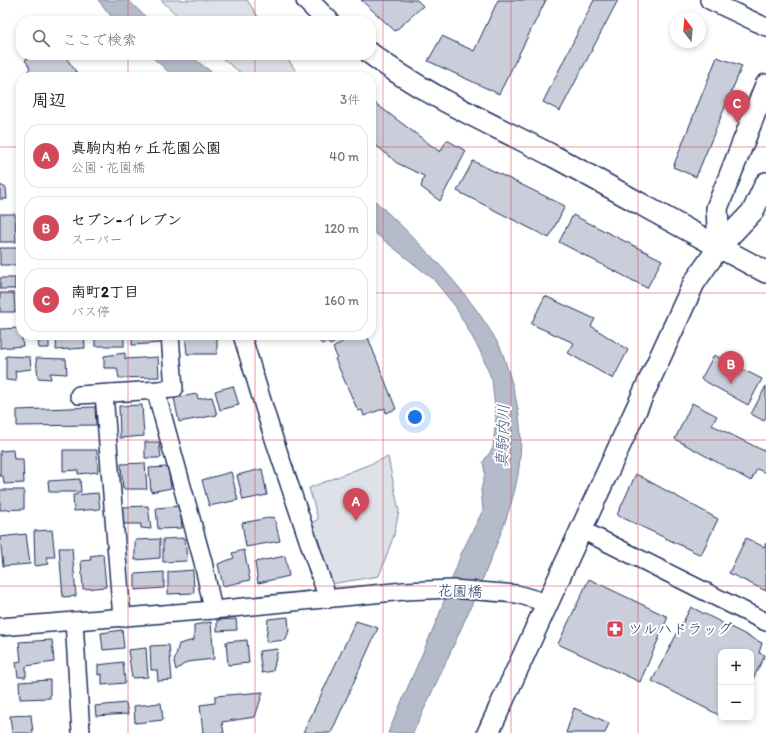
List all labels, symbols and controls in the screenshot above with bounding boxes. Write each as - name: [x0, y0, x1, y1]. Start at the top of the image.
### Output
- north arrow: [670, 12, 706, 48]
- search box: [16, 16, 376, 60]
- icon: search: [30, 27, 52, 49]
- text: ここで検索: [62, 31, 137, 49]
- text: 周辺: [32, 90, 66, 110]
- pin: C: [724, 90, 750, 123]
- text: 3件: [340, 92, 360, 107]
- text: 真駒内柏ヶ丘花園公園: [71, 139, 221, 157]
- text: A: [42, 149, 50, 164]
- text: 40 m: [329, 149, 359, 164]
- text: 公園 · 花園橋: [71, 160, 145, 175]
- text: セブン-イレブン: [71, 211, 182, 229]
- text: B: [42, 221, 50, 236]
- text: 120 m: [324, 221, 359, 236]
- text: スーパー: [71, 232, 122, 247]
- text: 南町2丁目: [71, 283, 139, 301]
- text: C: [42, 293, 50, 308]
- text: 160 m: [324, 293, 359, 308]
- text: バス停: [71, 304, 110, 319]
- pin: B: [718, 351, 744, 384]
- water label: 真駒内川: [492, 404, 513, 468]
- your location: [405, 407, 425, 427]
- pin: A: [343, 488, 369, 521]
- street label: 花園橋: [437, 581, 483, 601]
- pharmacy icon: ツルハドラッグ: [605, 619, 625, 639]
- place label: ツルハドラッグ: [628, 620, 732, 638]
- map controls: [718, 649, 754, 721]
- button: +: [718, 649, 754, 685]
- button: −: [718, 685, 754, 721]

